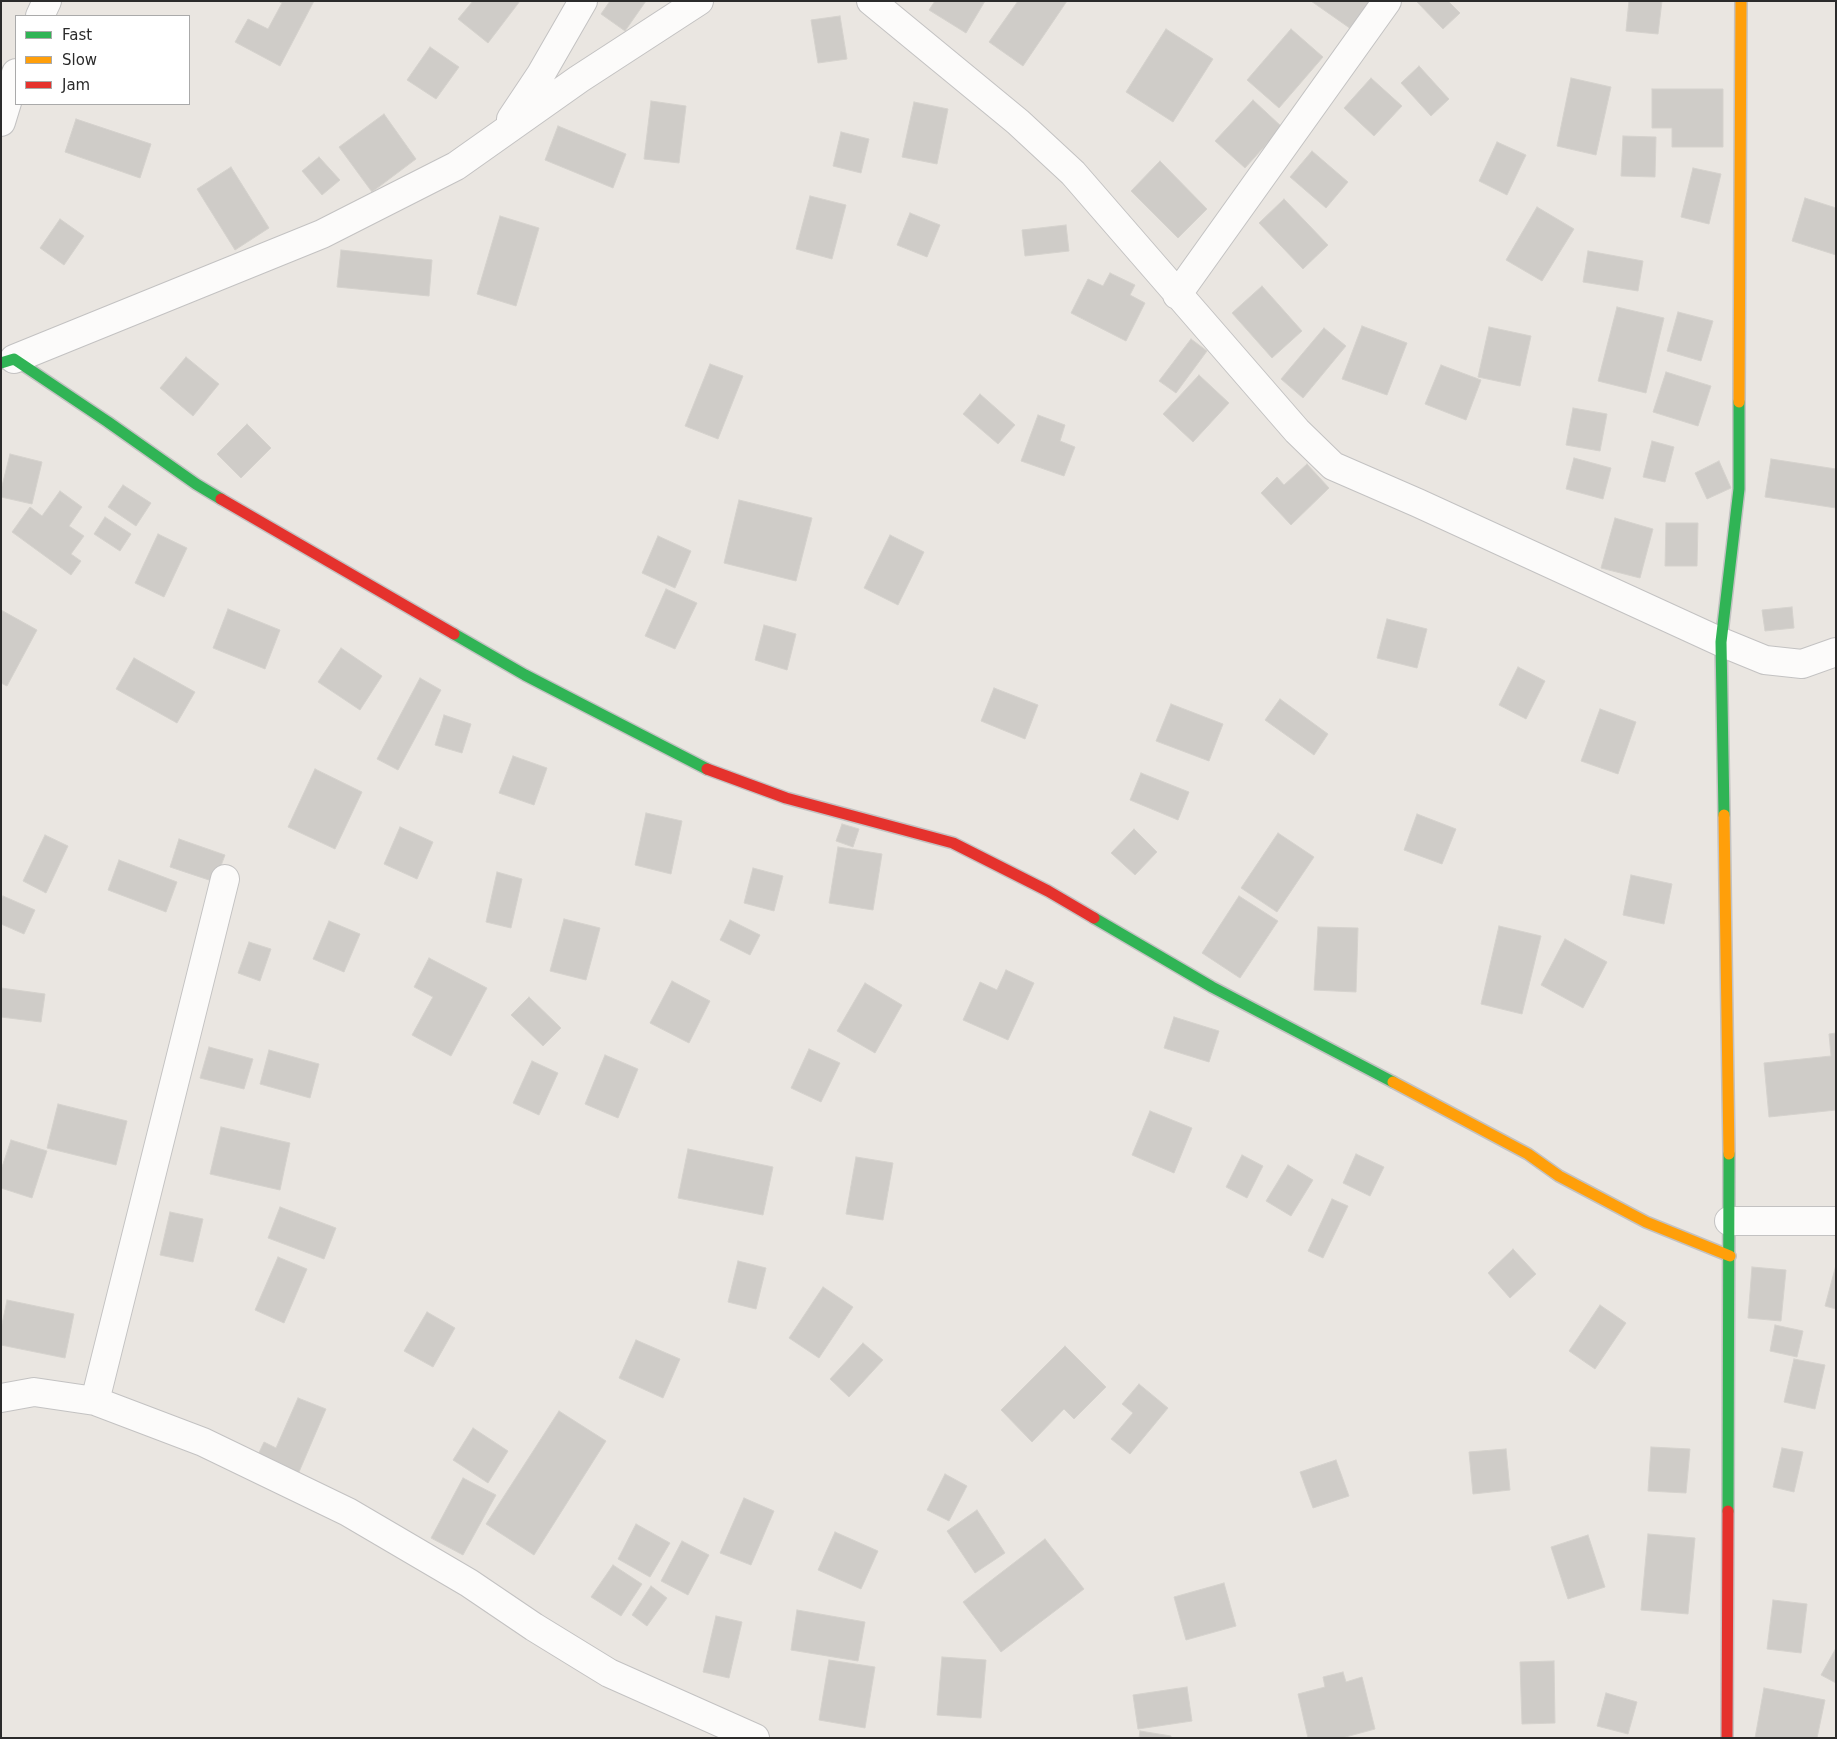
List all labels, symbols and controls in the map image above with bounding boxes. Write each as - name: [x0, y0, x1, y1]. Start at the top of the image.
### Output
- legend: [15, 15, 190, 105]
- text: Fast: [62, 26, 92, 44]
- text: Slow: [62, 51, 97, 69]
- text: Jam: [62, 76, 90, 94]

